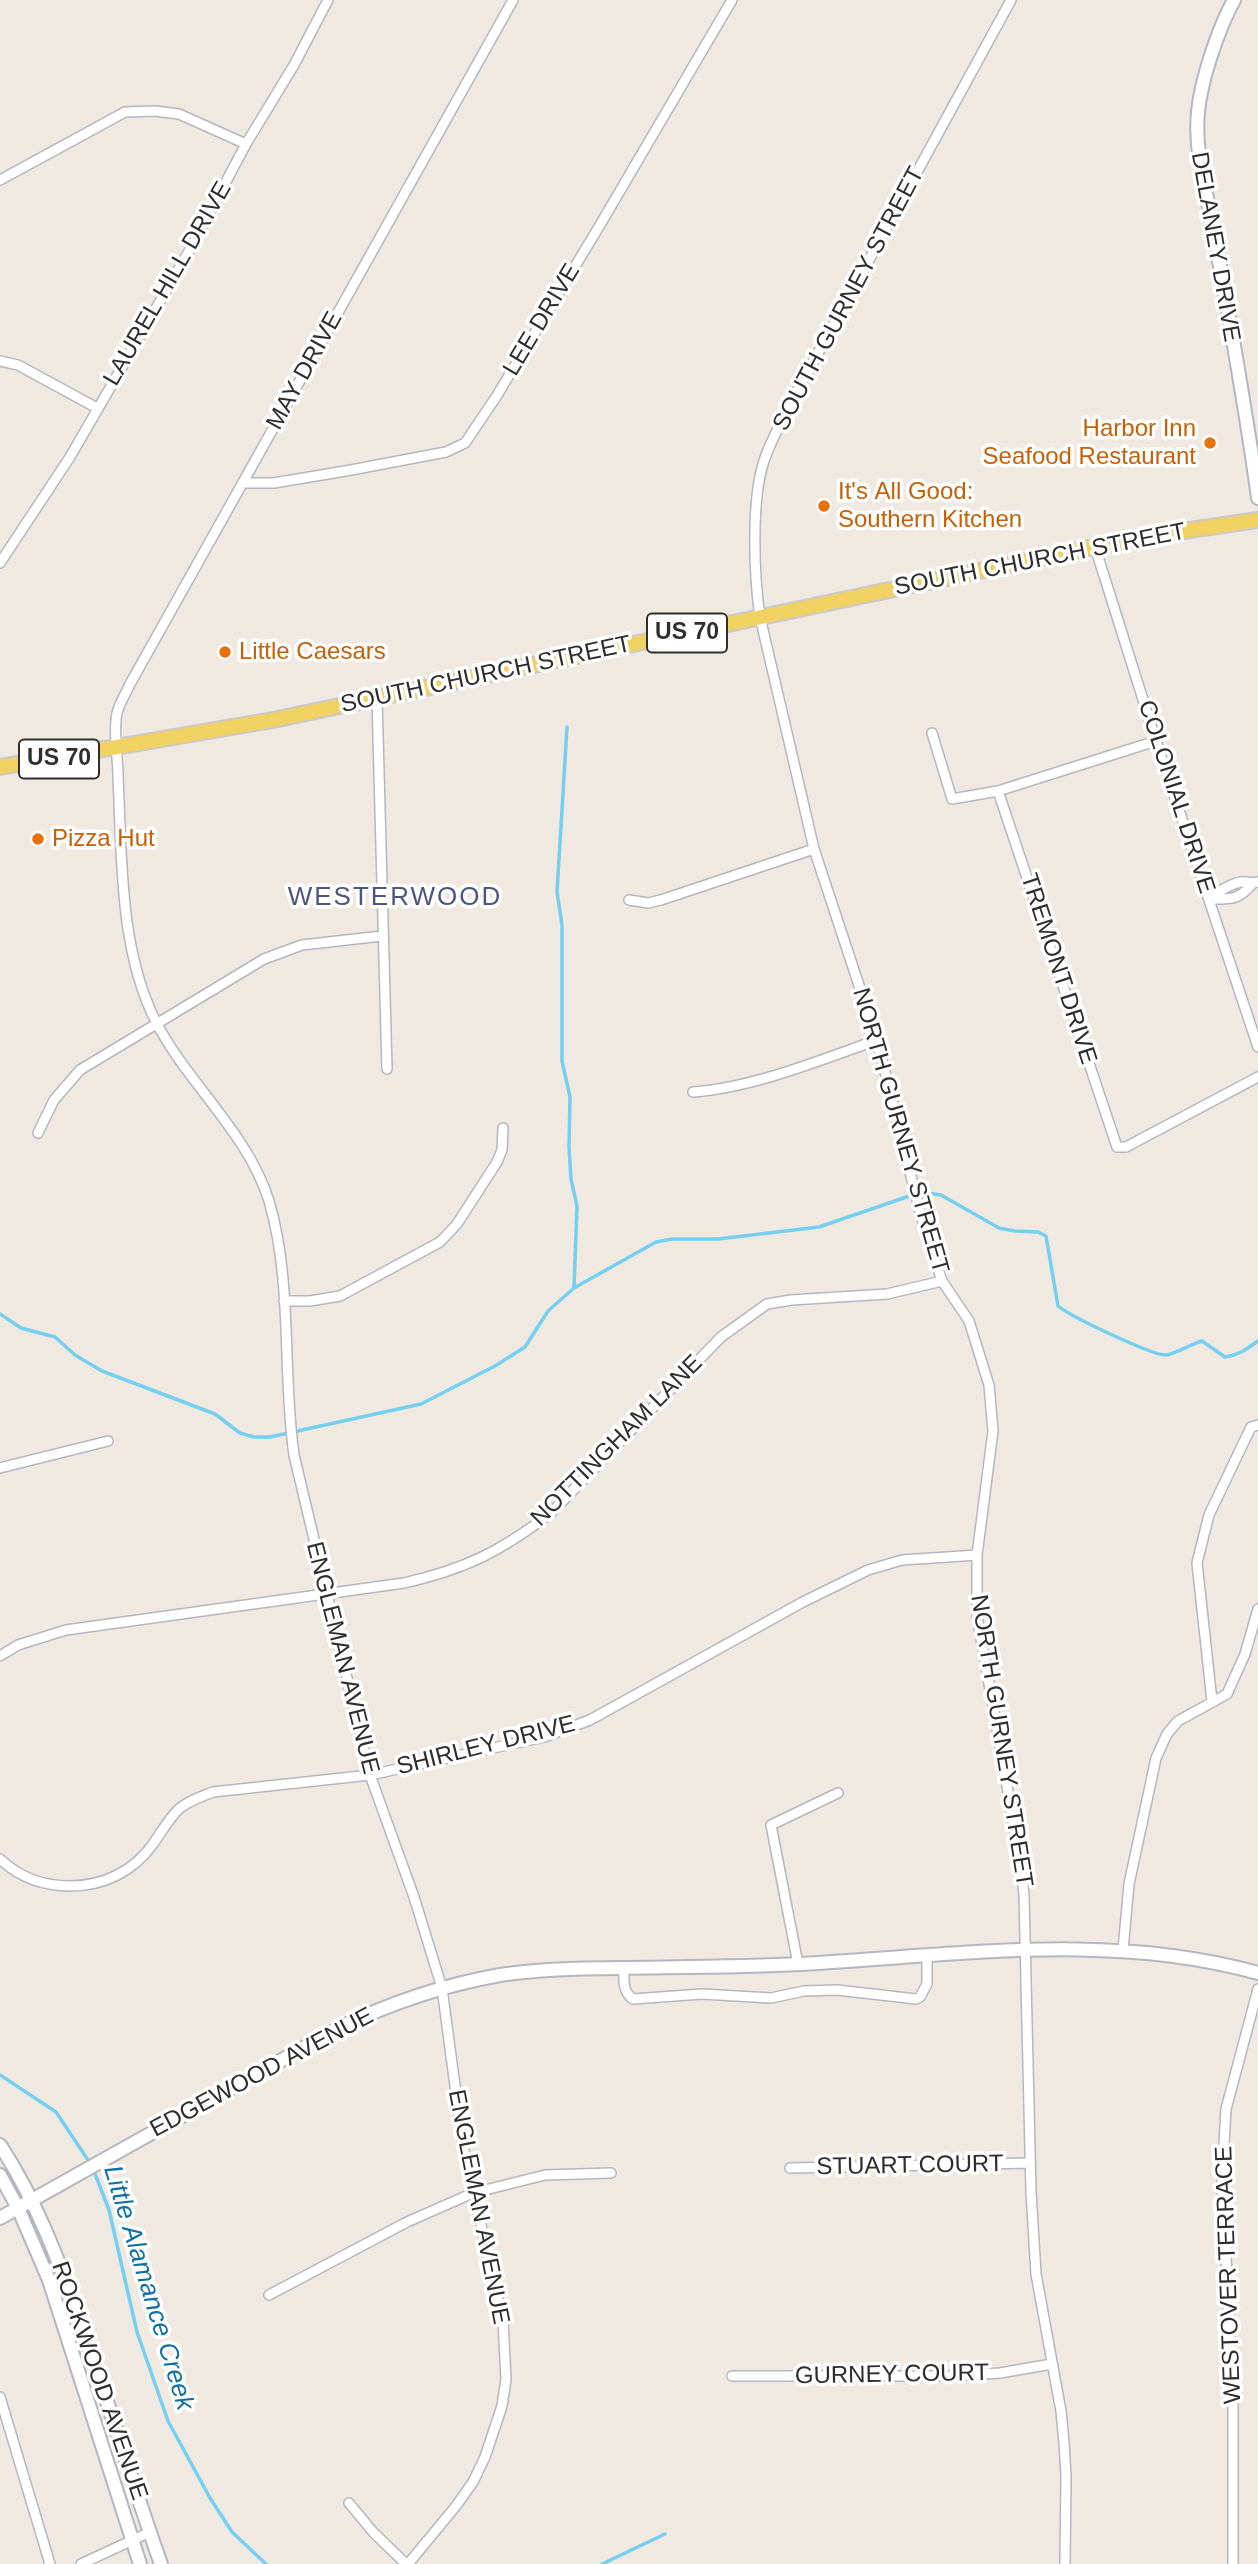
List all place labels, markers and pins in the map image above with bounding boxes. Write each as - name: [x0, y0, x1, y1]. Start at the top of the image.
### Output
- place label: Harbor Inn Seafood Restaurant: [983, 415, 1196, 471]
- marker: Harbor Inn Seafood Restaurant: [1202, 435, 1218, 451]
- place label: It's All Good: Southern Kitchen: [838, 478, 1022, 534]
- marker: It's All Good: Southern Kitchen: [816, 498, 832, 514]
- place label: Little Caesars: [239, 638, 386, 666]
- marker: Little Caesars: [217, 644, 233, 660]
- place label: Pizza Hut: [52, 825, 155, 853]
- marker: Pizza Hut: [30, 831, 46, 847]

